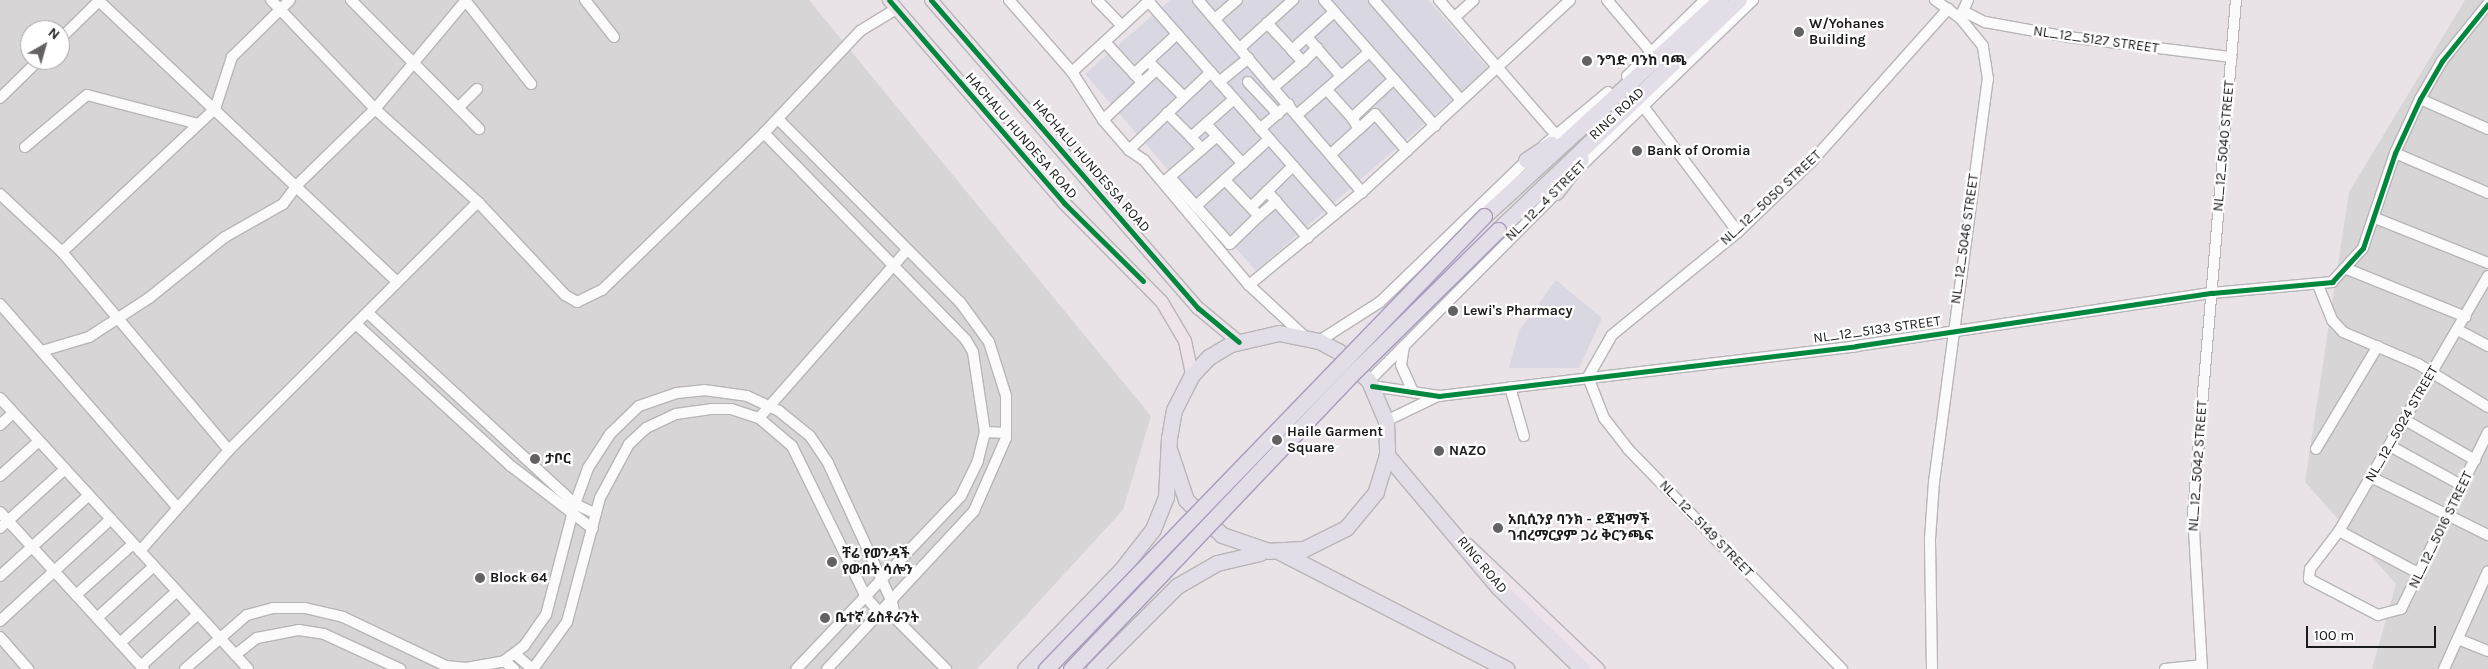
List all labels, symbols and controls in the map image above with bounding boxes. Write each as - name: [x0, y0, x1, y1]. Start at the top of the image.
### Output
- place label: W/Yohanes Building: [1809, 16, 1884, 48]
- north arrow: [20, 20, 70, 70]
- street label: NL_12_5127 STREET: [2032, 23, 2160, 57]
- text: N: [45, 24, 63, 43]
- marker: W/Yohanes Building: [1793, 26, 1805, 38]
- place label: ንግድ ባንከ ባጫ: [1597, 53, 1687, 69]
- marker: ንግድ ባንከ ባጫ: [1581, 55, 1593, 67]
- street label: HACHALU HUNDESA ROAD: [961, 69, 1081, 203]
- street label: NL_12_5040 STREET: [2210, 80, 2238, 212]
- street label: RING ROAD: [1586, 84, 1648, 144]
- street label: HACHALU HUNDESSA ROAD: [1029, 96, 1153, 236]
- place label: Bank of Oromia: [1647, 143, 1750, 159]
- marker: Bank of Oromia: [1631, 145, 1643, 157]
- street label: NL_12_5050 STREET: [1717, 147, 1825, 249]
- street label: NL_12_4 STREET: [1502, 157, 1590, 245]
- street label: NL_12_5046 STREET: [1948, 173, 1982, 305]
- place label: Lewi's Pharmacy: [1463, 303, 1572, 319]
- marker: Lewi's Pharmacy: [1447, 305, 1459, 317]
- street label: NL_12_5133 STREET: [1812, 313, 1942, 347]
- street label: NL_12_5024 STREET: [2362, 363, 2442, 485]
- street label: NL_12_5042 STREET: [2185, 400, 2211, 532]
- place label: Haile Garment Square: [1287, 424, 1383, 457]
- marker: Haile Garment Square: [1271, 434, 1283, 446]
- place label: NAZO: [1449, 443, 1486, 459]
- marker: NAZO: [1433, 445, 1445, 457]
- place label: ታቦር: [545, 451, 571, 467]
- marker: ታቦር: [529, 453, 541, 465]
- street label: NL_12_5016 STREET: [2405, 469, 2477, 591]
- street label: NL_12_5149 STREET: [1656, 477, 1756, 581]
- place label: አቢሲንያ ባንክ - ደጃዝማች ገብረማርያም ጋሪ ቅርንጫፍ: [1508, 512, 1654, 544]
- marker: አቢሲንያ ባንክ - ደጃዝማች ገብረማርያም ጋሪ ቅርንጫፍ: [1492, 522, 1504, 534]
- street label: RING ROAD: [1453, 533, 1511, 597]
- place label: ቸሬ የወንዳች የውበት ሳሎን: [842, 546, 913, 578]
- marker: ቸሬ የወንዳች የውበት ሳሎን: [826, 556, 838, 568]
- place label: Block 64: [490, 570, 547, 586]
- marker: Block 64: [474, 572, 486, 584]
- place label: ቤተኛ ሬስቶራንት: [835, 610, 919, 626]
- marker: ቤተኛ ሬስቶራንት: [819, 612, 831, 624]
- scale bar: [2308, 616, 2438, 648]
- text: 100 m: [2314, 626, 2354, 644]

